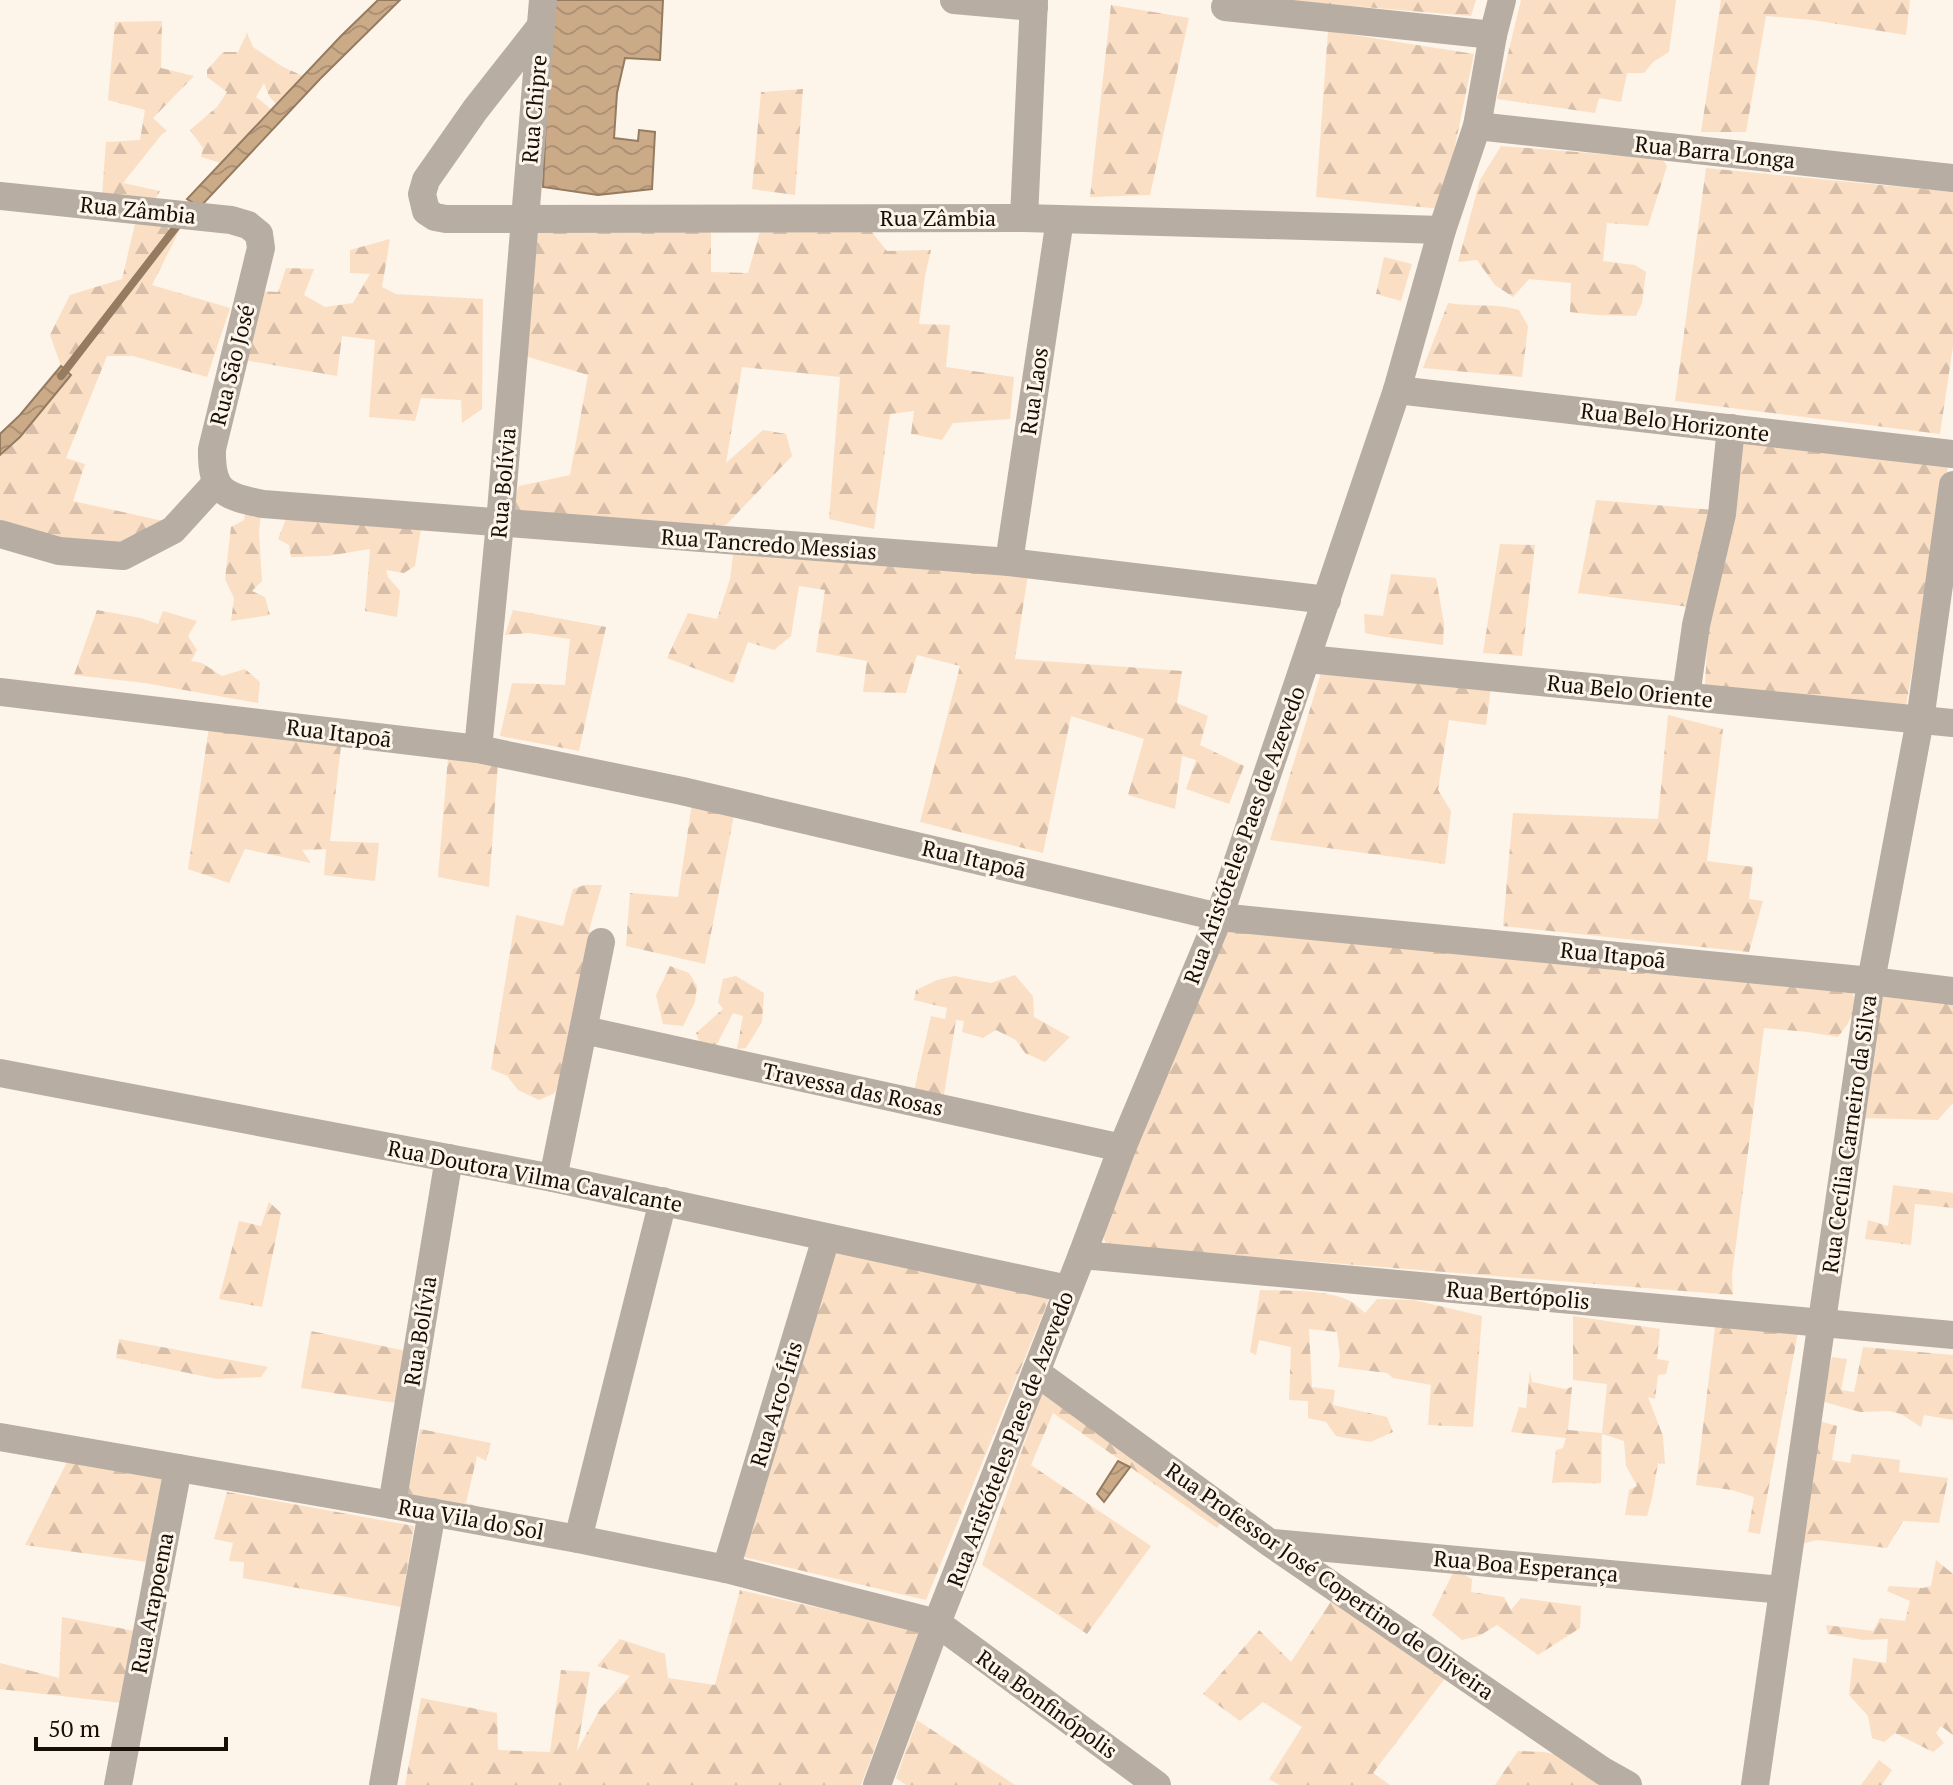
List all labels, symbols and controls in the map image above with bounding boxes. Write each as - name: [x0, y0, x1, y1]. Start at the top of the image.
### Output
- street label: Rua Chipre: [514, 54, 553, 164]
- street label: Rua Barra Longa: [1633, 129, 1797, 174]
- street label: Rua Zâmbia: [79, 189, 197, 230]
- street label: Rua Zâmbia: [880, 203, 996, 232]
- street label: Rua São José: [202, 301, 261, 428]
- street label: Rua Laos: [1013, 345, 1054, 437]
- street label: Rua Belo Horizonte: [1579, 396, 1771, 447]
- street label: Rua Bolívia: [483, 426, 522, 539]
- street label: Rua Tancredo Messias: [660, 521, 878, 566]
- street label: Rua Belo Oriente: [1546, 667, 1714, 714]
- street label: Rua Aristóteles Paes de Azevedo: [1176, 682, 1311, 988]
- street label: Rua Itapoã: [285, 712, 393, 753]
- street label: Rua Itapoã: [919, 832, 1029, 885]
- street label: Rua Itapoã: [1559, 935, 1667, 974]
- street label: Rua Cecília Carneiro da Silva: [1815, 993, 1882, 1275]
- street label: Travessa das Rosas: [760, 1055, 946, 1122]
- street label: Rua Doutora Vilma Cavalcante: [385, 1133, 685, 1218]
- street label: Rua Bolívia: [397, 1274, 443, 1388]
- street label: Rua Bertópolis: [1445, 1274, 1591, 1315]
- street label: Rua Aristóteles Paes de Azevedo: [940, 1287, 1079, 1591]
- street label: Rua Arco-Íris: [743, 1338, 808, 1470]
- street label: Rua Professor José Copertino de Oliveira: [1160, 1455, 1500, 1706]
- street label: Rua Vila do Sol: [396, 1491, 546, 1546]
- street label: Rua Arapoema: [124, 1530, 179, 1676]
- street label: Rua Boa Esperança: [1433, 1543, 1620, 1588]
- street label: Rua Bonfinópolis: [971, 1643, 1124, 1765]
- scale bar: [36, 1701, 226, 1751]
- text: 50 m: [48, 1712, 100, 1744]

